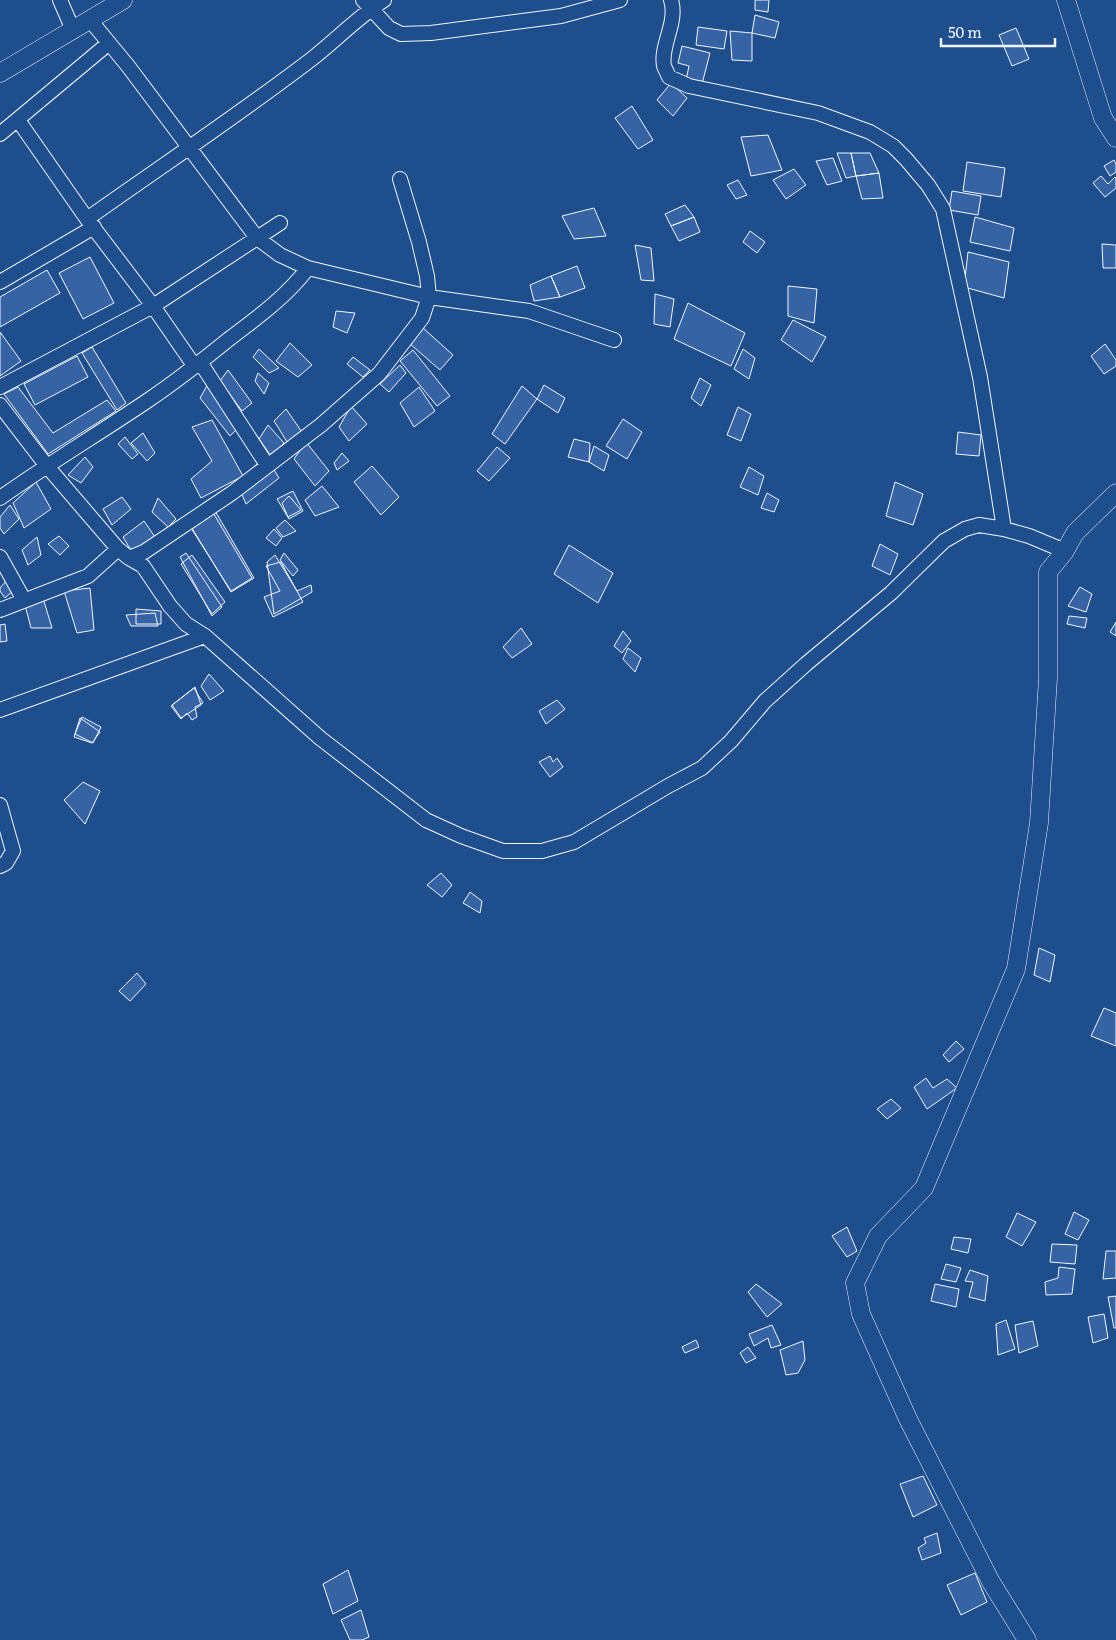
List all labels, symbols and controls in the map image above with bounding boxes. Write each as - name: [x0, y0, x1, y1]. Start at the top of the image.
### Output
- scale bar: [941, 15, 1055, 47]
- text: 50 m: [948, 20, 982, 43]

